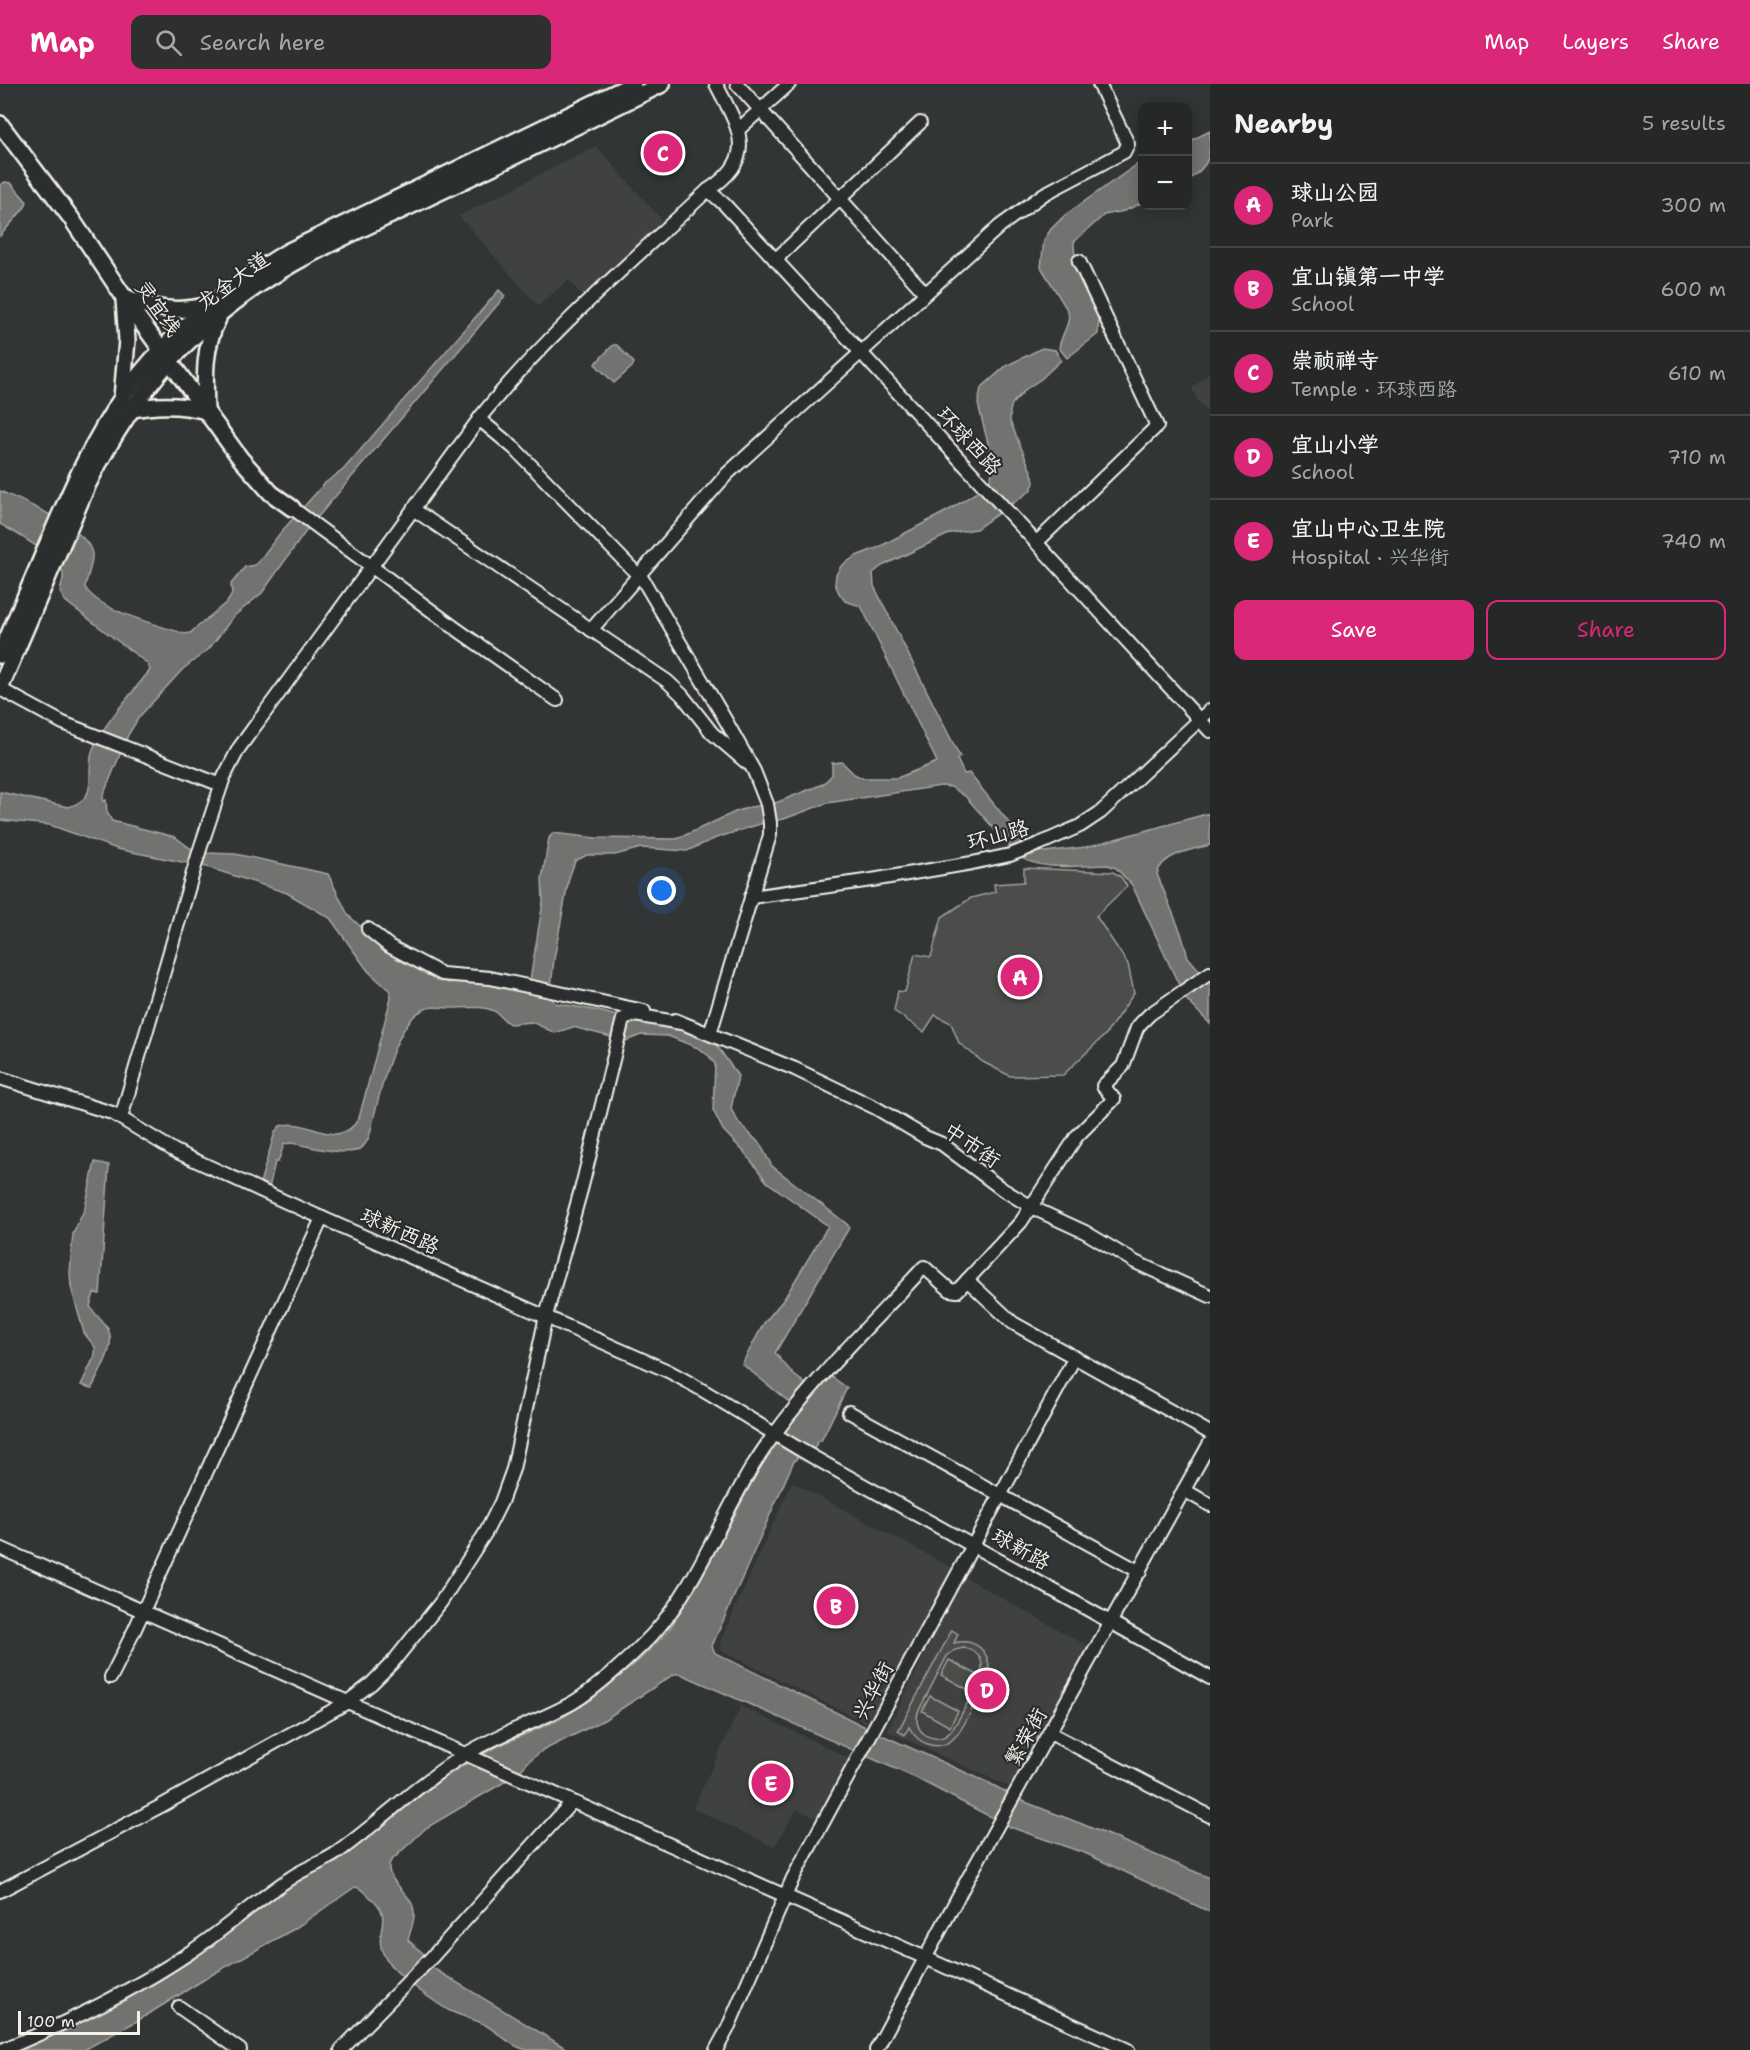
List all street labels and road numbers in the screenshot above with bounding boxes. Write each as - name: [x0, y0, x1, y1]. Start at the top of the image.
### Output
- street label: 龙金大道: [191, 245, 275, 317]
- street label: 灵宜线: [128, 274, 188, 342]
- street label: 环球西路: [930, 401, 1008, 481]
- street label: 环山路: [964, 813, 1032, 857]
- street label: 中市街: [938, 1116, 1006, 1174]
- street label: 球新西路: [356, 1201, 444, 1261]
- street label: 球新路: [987, 1521, 1055, 1577]
- street label: 兴华街: [846, 1657, 900, 1725]
- street label: 繁荣街: [998, 1703, 1054, 1771]

